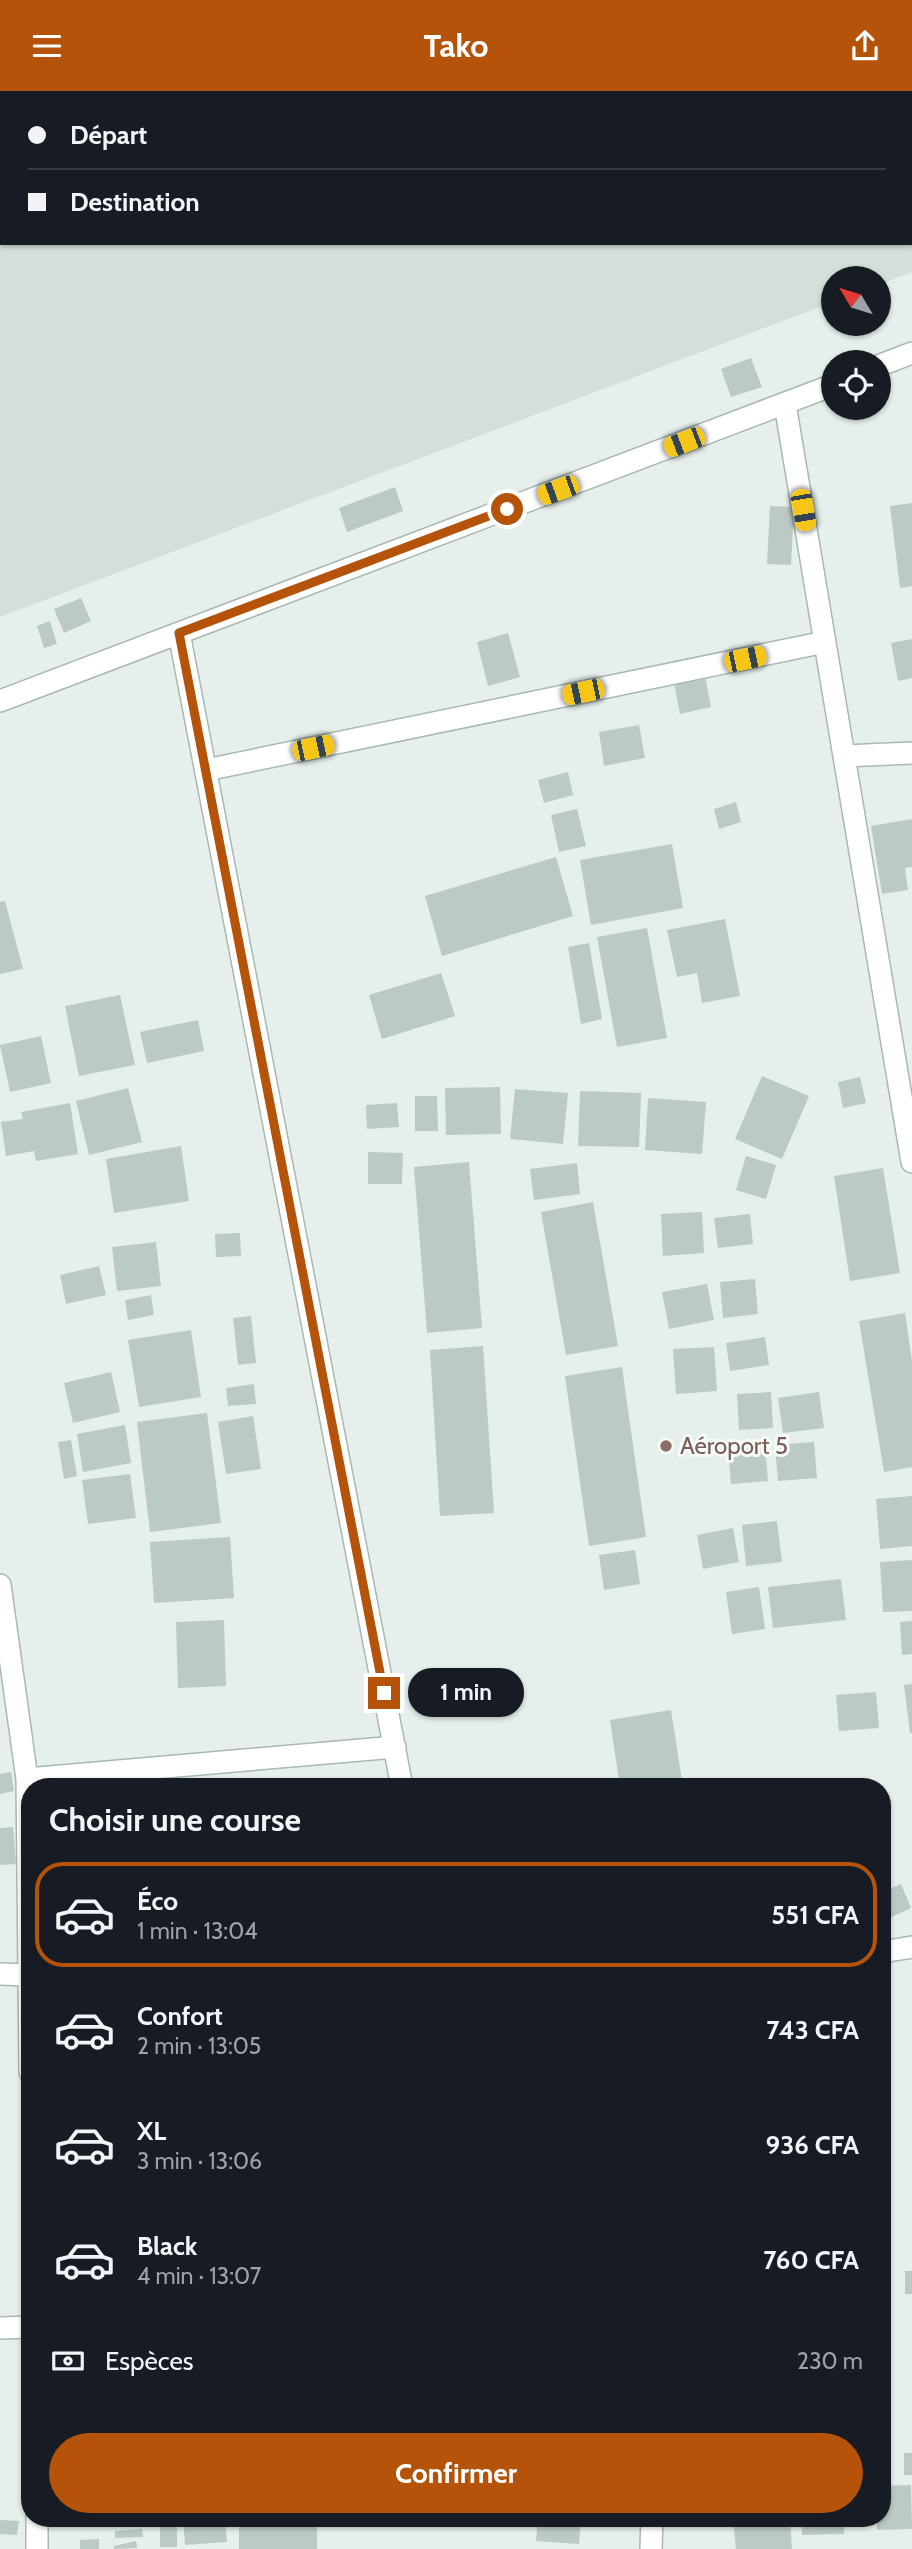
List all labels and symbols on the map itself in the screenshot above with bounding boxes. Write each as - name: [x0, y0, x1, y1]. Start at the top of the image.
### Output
- north arrow: [821, 266, 891, 336]
- car: [661, 425, 708, 459]
- car: [535, 473, 582, 507]
- car: [790, 487, 817, 533]
- route start: [491, 493, 523, 525]
- car: [723, 644, 768, 674]
- car: [561, 677, 606, 707]
- car: [291, 733, 336, 763]
- place label: Aéroport 5: [680, 1431, 788, 1460]
- marker: Aéroport 5: [658, 1438, 674, 1454]
- callout: 1 min: [408, 1669, 524, 1717]
- route end: [368, 1677, 400, 1709]

